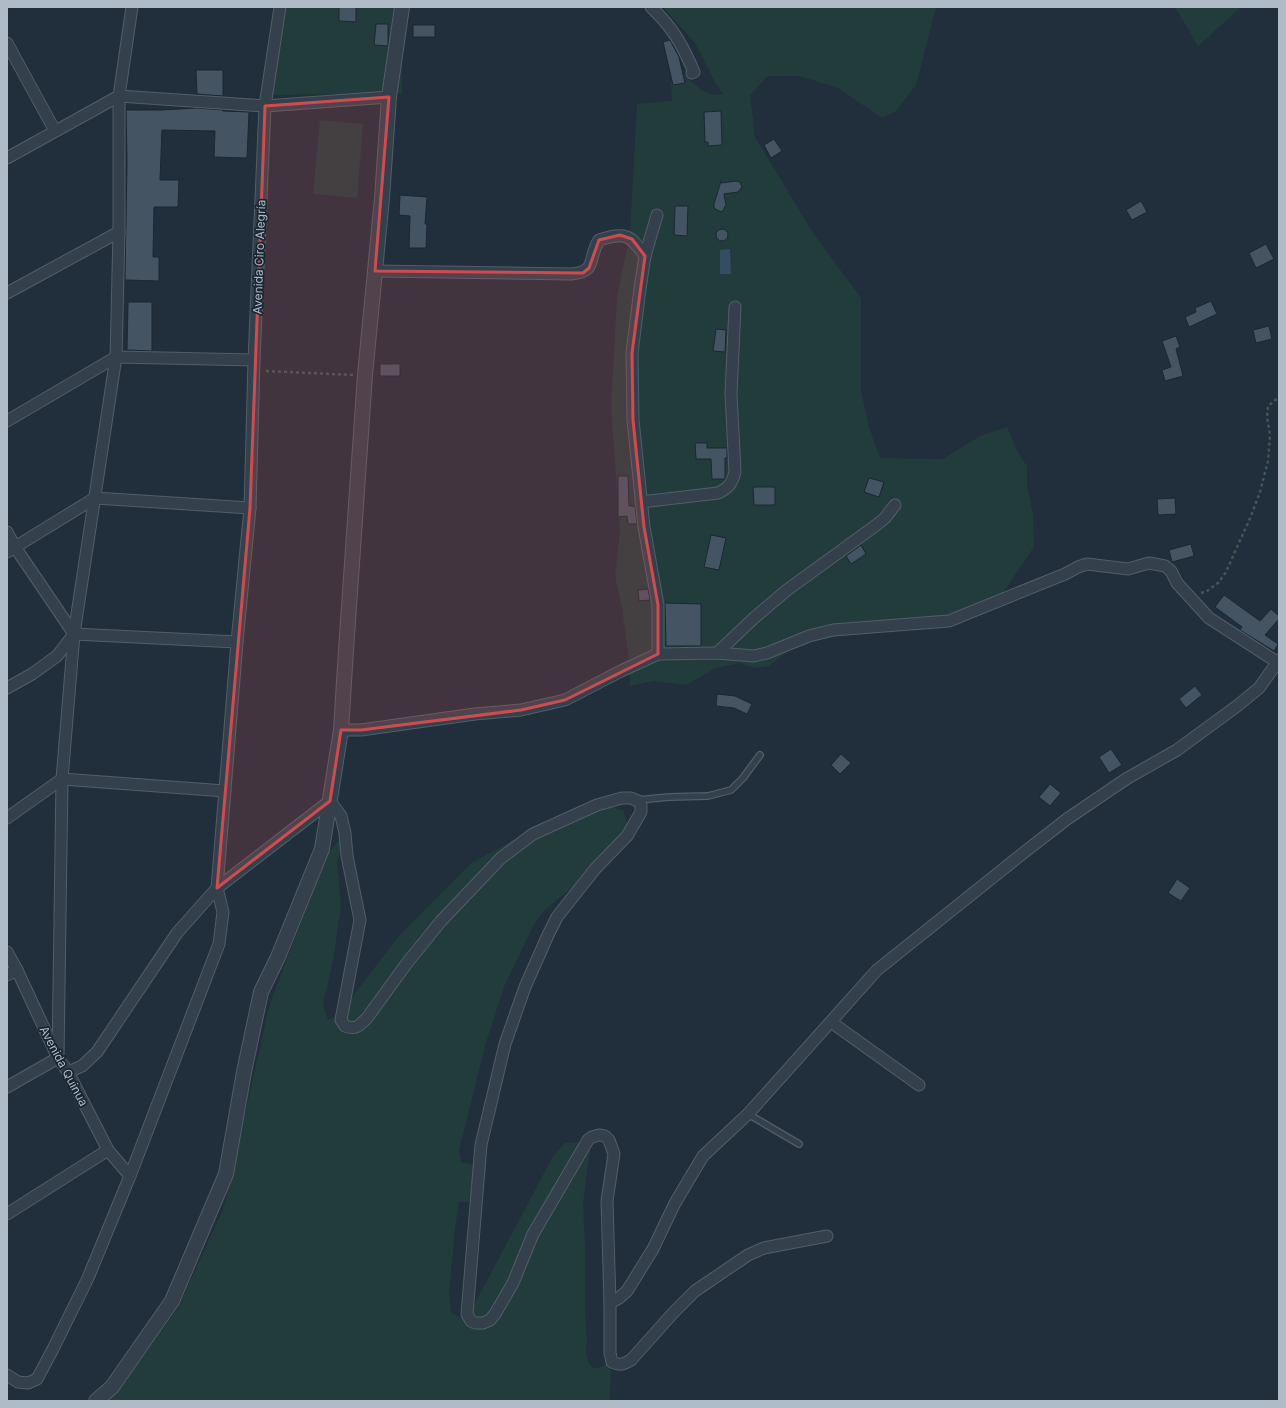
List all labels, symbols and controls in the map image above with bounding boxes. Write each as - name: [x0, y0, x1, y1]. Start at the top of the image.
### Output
- street label: Avenida Ciro Alegría: [249, 199, 269, 315]
- street label: Avenida Quinua: [37, 1023, 91, 1109]

